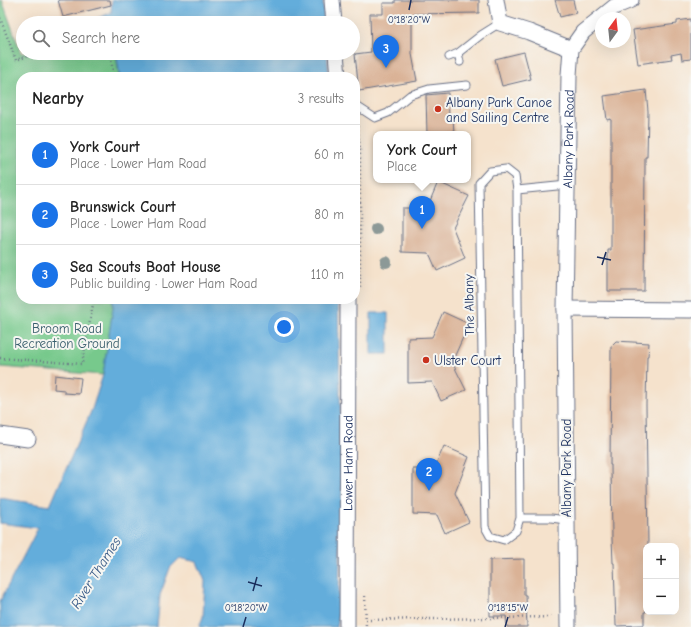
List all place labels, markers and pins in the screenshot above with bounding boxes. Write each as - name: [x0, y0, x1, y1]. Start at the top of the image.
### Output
- pin: 3: [373, 35, 399, 68]
- place label: Albany Park Canoe and Sailing Centre: [446, 95, 552, 125]
- marker: Albany Park Canoe and Sailing Centre: [433, 104, 443, 114]
- pin: 1: [409, 196, 435, 229]
- place label: Ulster Court: [434, 353, 502, 368]
- marker: Ulster Court: [421, 355, 431, 365]
- pin: 2: [416, 458, 442, 491]

